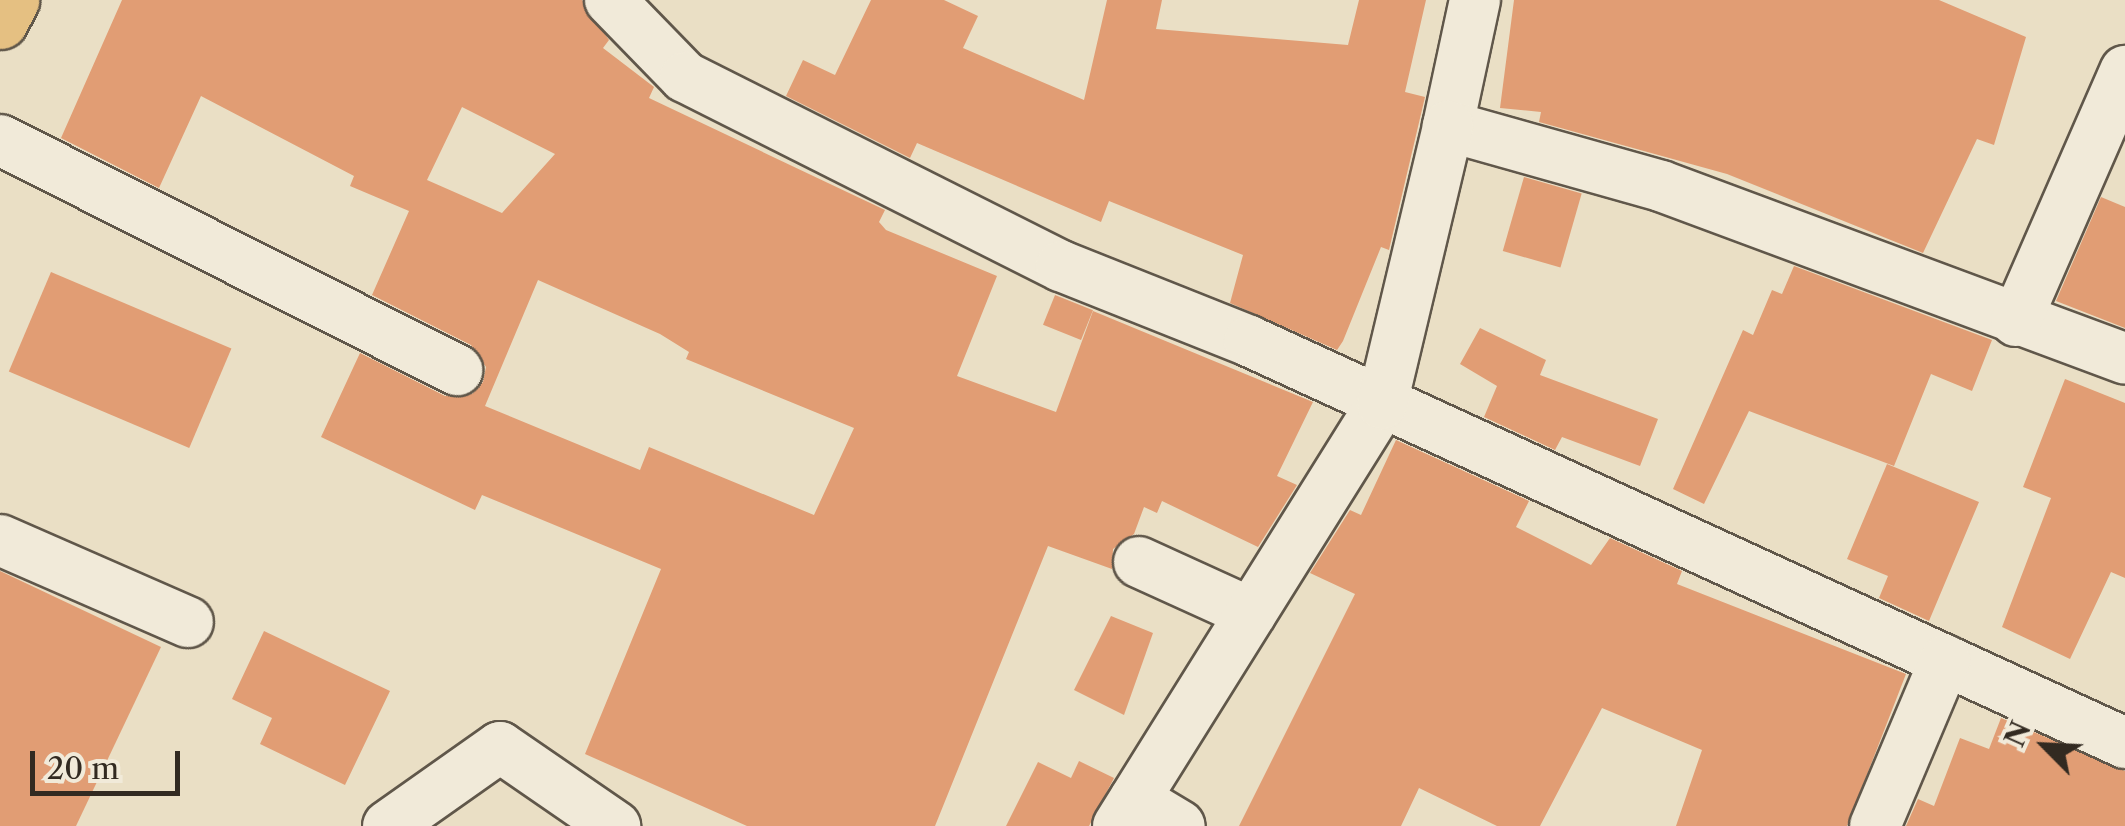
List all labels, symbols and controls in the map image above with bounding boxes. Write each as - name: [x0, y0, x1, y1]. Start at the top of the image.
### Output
- north arrow: [1995, 696, 2095, 796]
- text: N: [1997, 716, 2038, 752]
- scale bar: [35, 731, 185, 793]
- text: 20 m: [47, 750, 119, 787]

